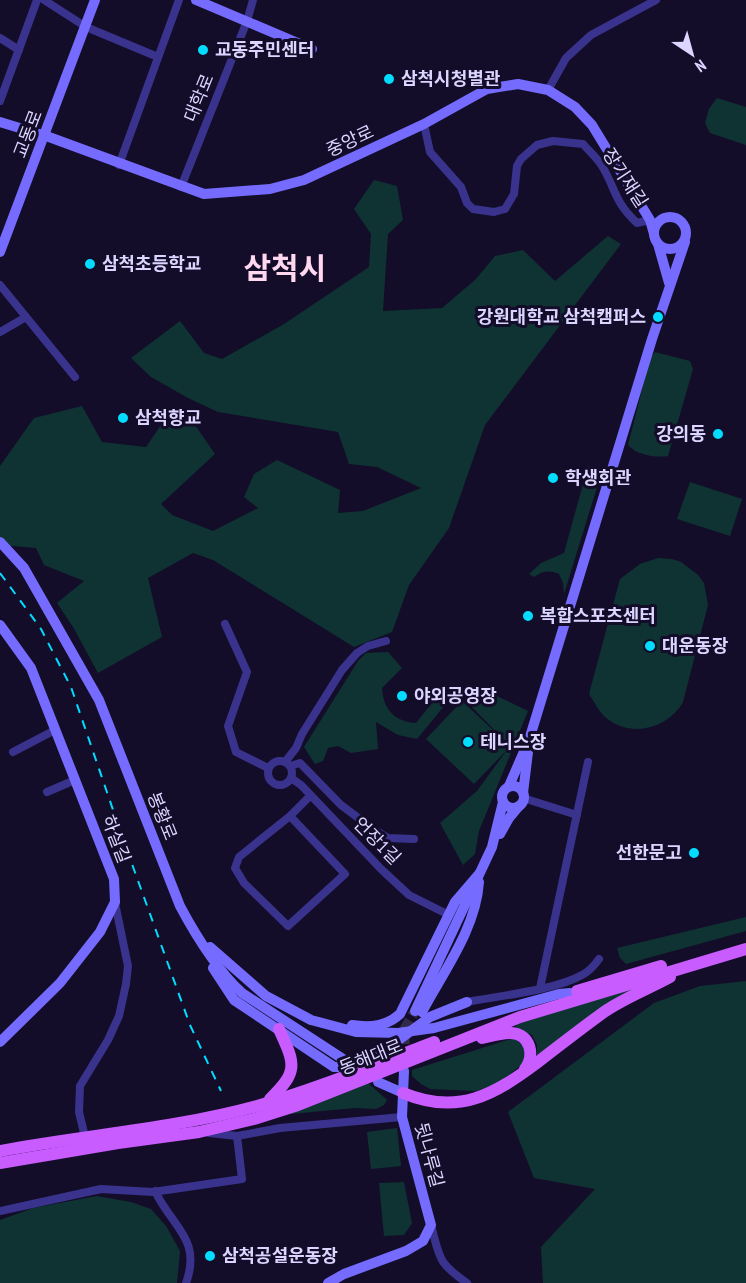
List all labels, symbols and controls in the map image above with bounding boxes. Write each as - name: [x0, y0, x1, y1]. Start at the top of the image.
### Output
- north arrow: [662, 24, 722, 84]
- place label: 교동주민센터: [215, 38, 314, 61]
- marker: 교동주민센터: [196, 43, 210, 57]
- text: N: [691, 56, 710, 77]
- place label: 삼척시청별관: [401, 67, 501, 90]
- street label: 대학로: [179, 70, 219, 125]
- marker: 삼척시청별관: [382, 72, 396, 86]
- street label: 교동로: [8, 107, 47, 161]
- street label: 중앙로: [322, 120, 377, 161]
- street label: 장기재길: [598, 144, 653, 212]
- district label: 삼척시: [244, 248, 326, 287]
- place label: 삼척초등학교: [102, 252, 201, 275]
- marker: 삼척초등학교: [83, 257, 97, 271]
- place label: 강원대학교 삼척캠퍼스: [477, 305, 646, 328]
- marker: 강원대학교 삼척캠퍼스: [651, 310, 665, 324]
- place label: 삼척향교: [135, 406, 201, 429]
- marker: 삼척향교: [116, 411, 130, 425]
- place label: 강의동: [656, 422, 706, 445]
- marker: 강의동: [711, 427, 725, 441]
- place label: 학생회관: [565, 466, 632, 489]
- marker: 학생회관: [546, 471, 560, 485]
- place label: 복합스포츠센터: [540, 604, 656, 627]
- marker: 복합스포츠센터: [521, 609, 535, 623]
- place label: 대운동장: [662, 634, 729, 657]
- marker: 대운동장: [643, 639, 657, 653]
- place label: 야외공영장: [414, 684, 497, 707]
- marker: 야외공영장: [395, 689, 409, 703]
- place label: 테니스장: [480, 730, 547, 753]
- marker: 테니스장: [461, 735, 475, 749]
- street label: 봉황로: [142, 788, 182, 843]
- street label: 하실길: [97, 812, 136, 866]
- street label: 언장1길: [349, 812, 406, 869]
- place label: 선한문고: [616, 841, 682, 864]
- marker: 선한문고: [687, 846, 701, 860]
- street label: 동해대로: [336, 1033, 406, 1080]
- street label: 뒷나루길: [410, 1120, 449, 1190]
- place label: 삼척공설운동장: [222, 1244, 338, 1267]
- marker: 삼척공설운동장: [203, 1249, 217, 1263]

